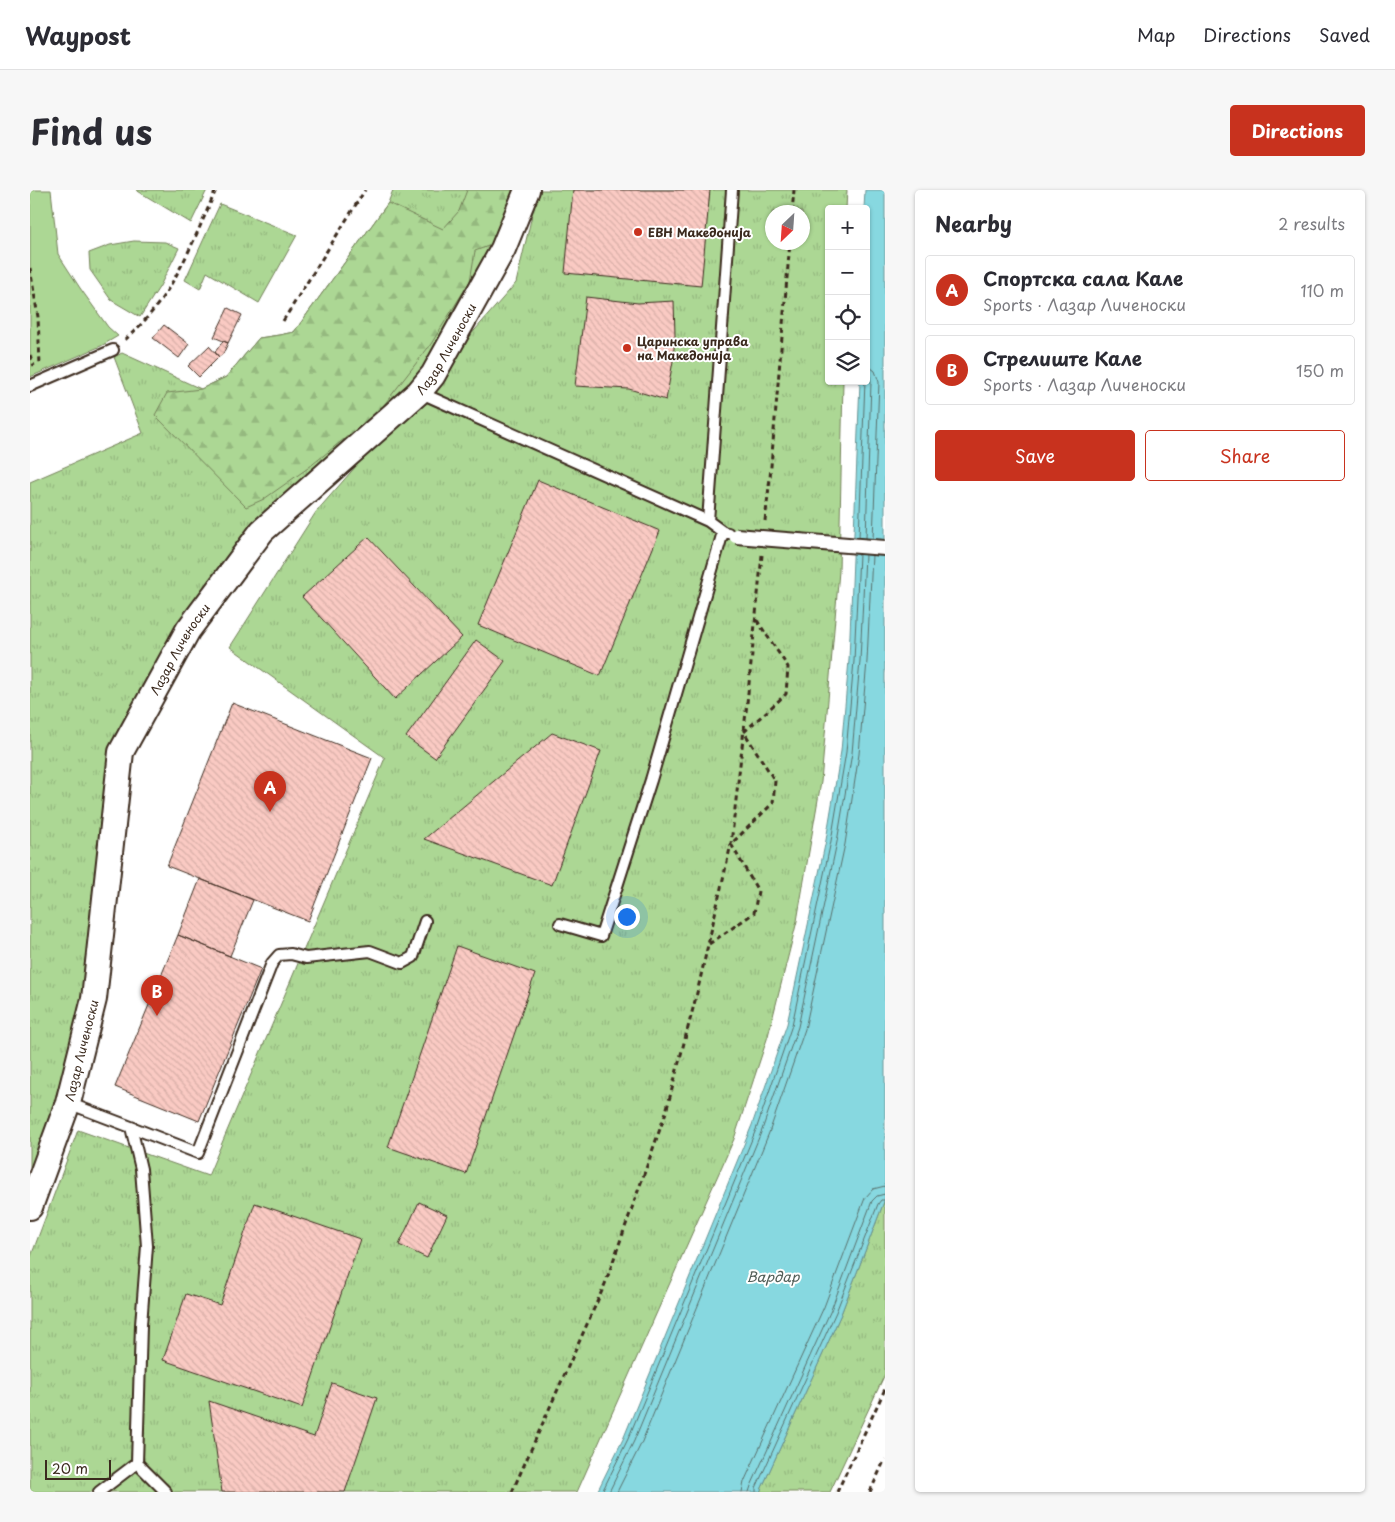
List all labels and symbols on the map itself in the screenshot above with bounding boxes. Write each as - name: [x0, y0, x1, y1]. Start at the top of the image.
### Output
- north arrow: [765, 205, 810, 250]
- place label: ЕВН Македонија: [648, 223, 752, 241]
- marker: ЕВН Македонија: [632, 226, 644, 238]
- street label: Лазар Личеноски: [412, 300, 480, 398]
- place label: Царинска управа на Македонија: [637, 332, 749, 364]
- marker: Царинска управа на Македонија: [621, 342, 633, 354]
- street label: Лазар Личеноски: [145, 599, 214, 698]
- pin: A: [254, 771, 286, 812]
- your location: [614, 904, 640, 930]
- pin: B: [141, 975, 173, 1016]
- street label: Лазар Личеноски: [60, 998, 103, 1103]
- water label: Вардар: [747, 1266, 801, 1287]
- scale bar: [45, 1457, 111, 1480]

